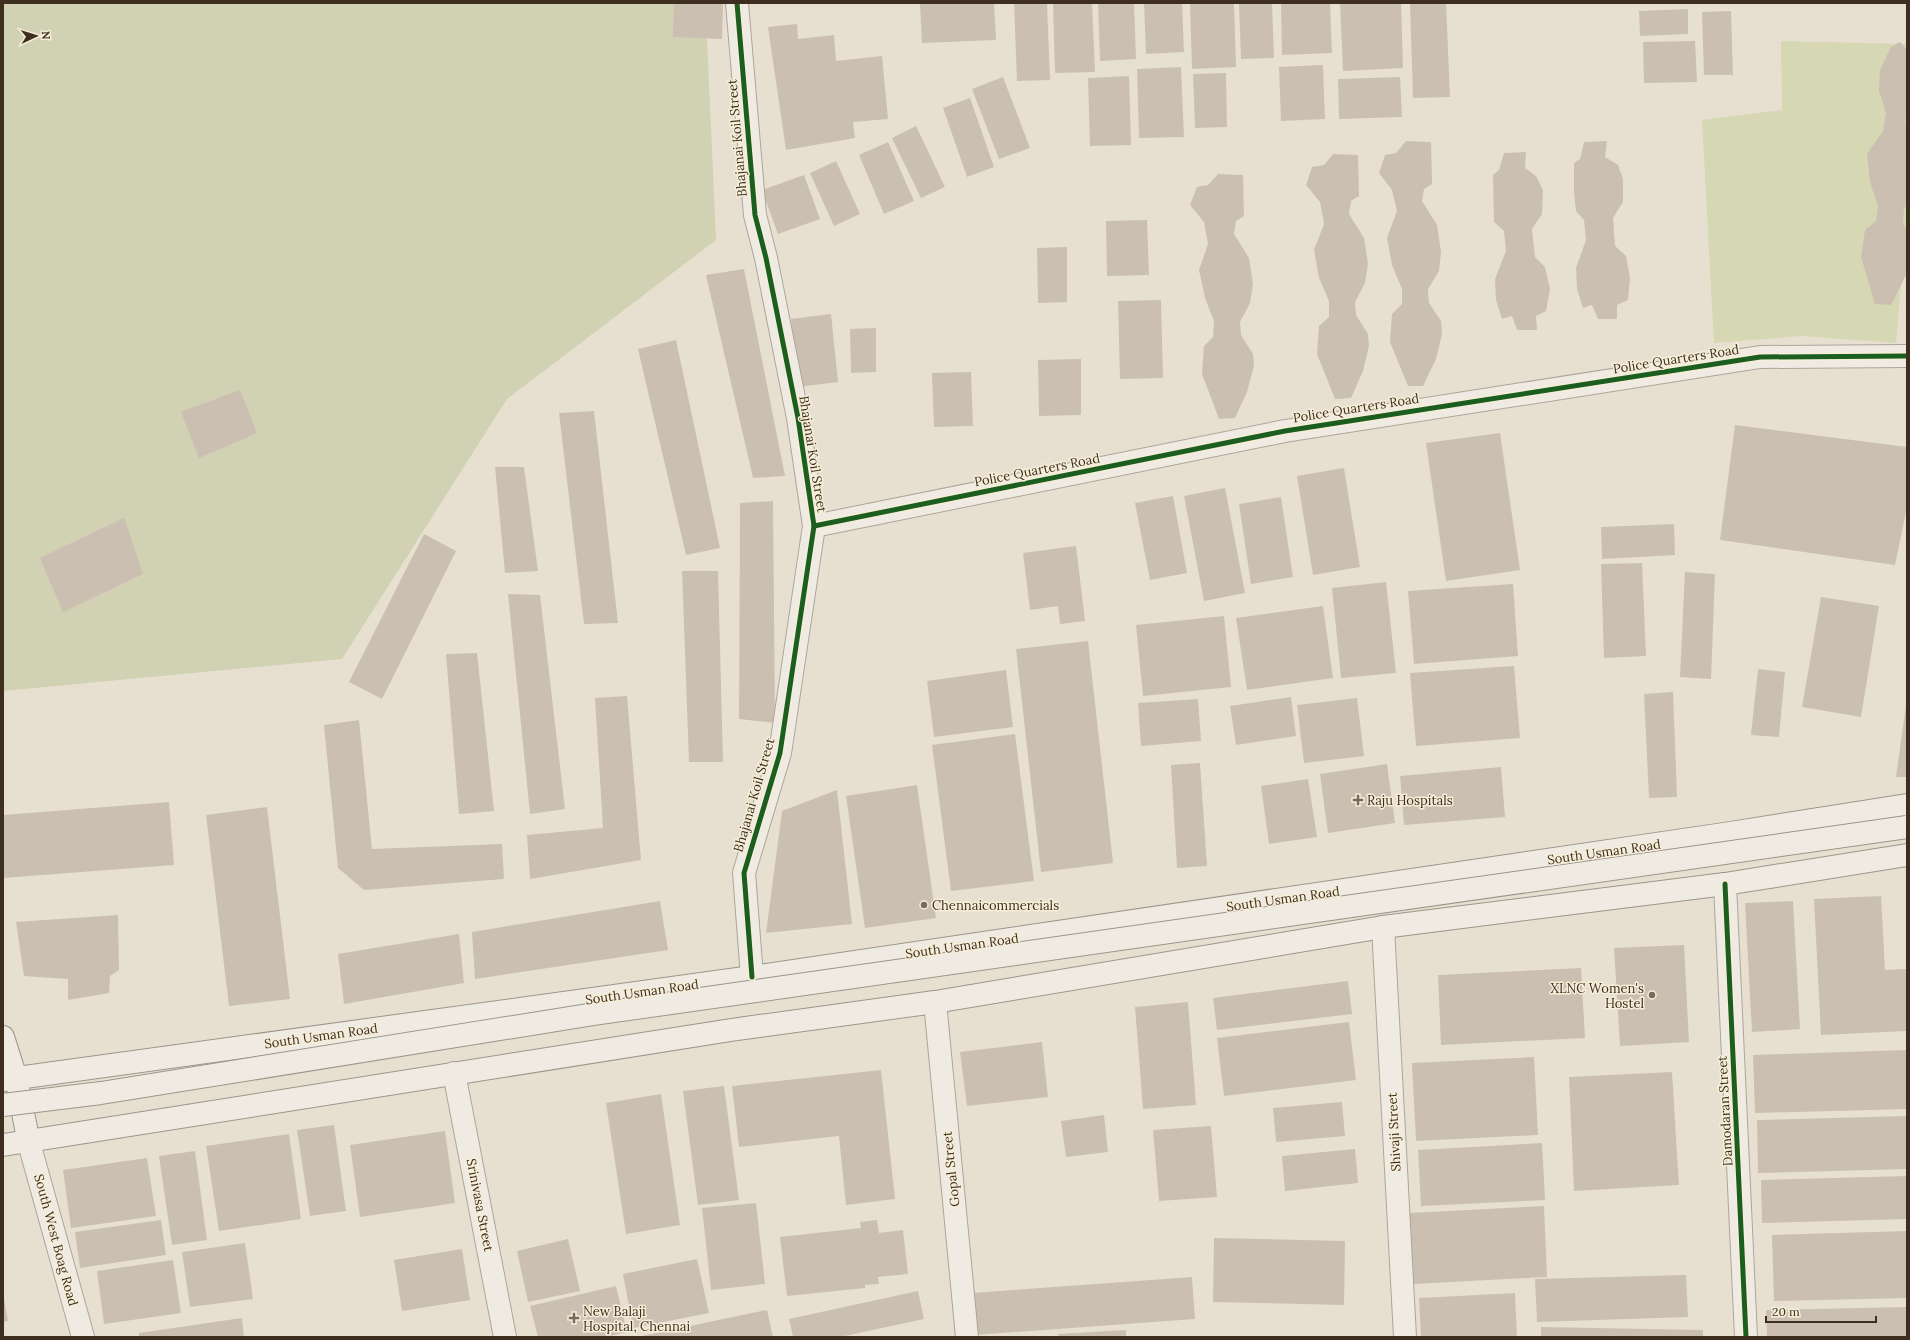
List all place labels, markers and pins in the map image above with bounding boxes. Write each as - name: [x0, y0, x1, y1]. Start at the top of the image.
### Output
- place label: Raju Hospitals: [1367, 792, 1453, 809]
- marker: Raju Hospitals: [1352, 794, 1364, 806]
- place label: Chennaicommercials: [932, 897, 1059, 914]
- marker: Chennaicommercials: [919, 900, 929, 910]
- place label: XLNC Women's Hostel: [1551, 980, 1644, 1012]
- marker: XLNC Women's Hostel: [1647, 990, 1657, 1000]
- place label: New Balaji Hospital, Chennai: [583, 1303, 690, 1335]
- marker: New Balaji Hospital, Chennai: [568, 1312, 580, 1324]

